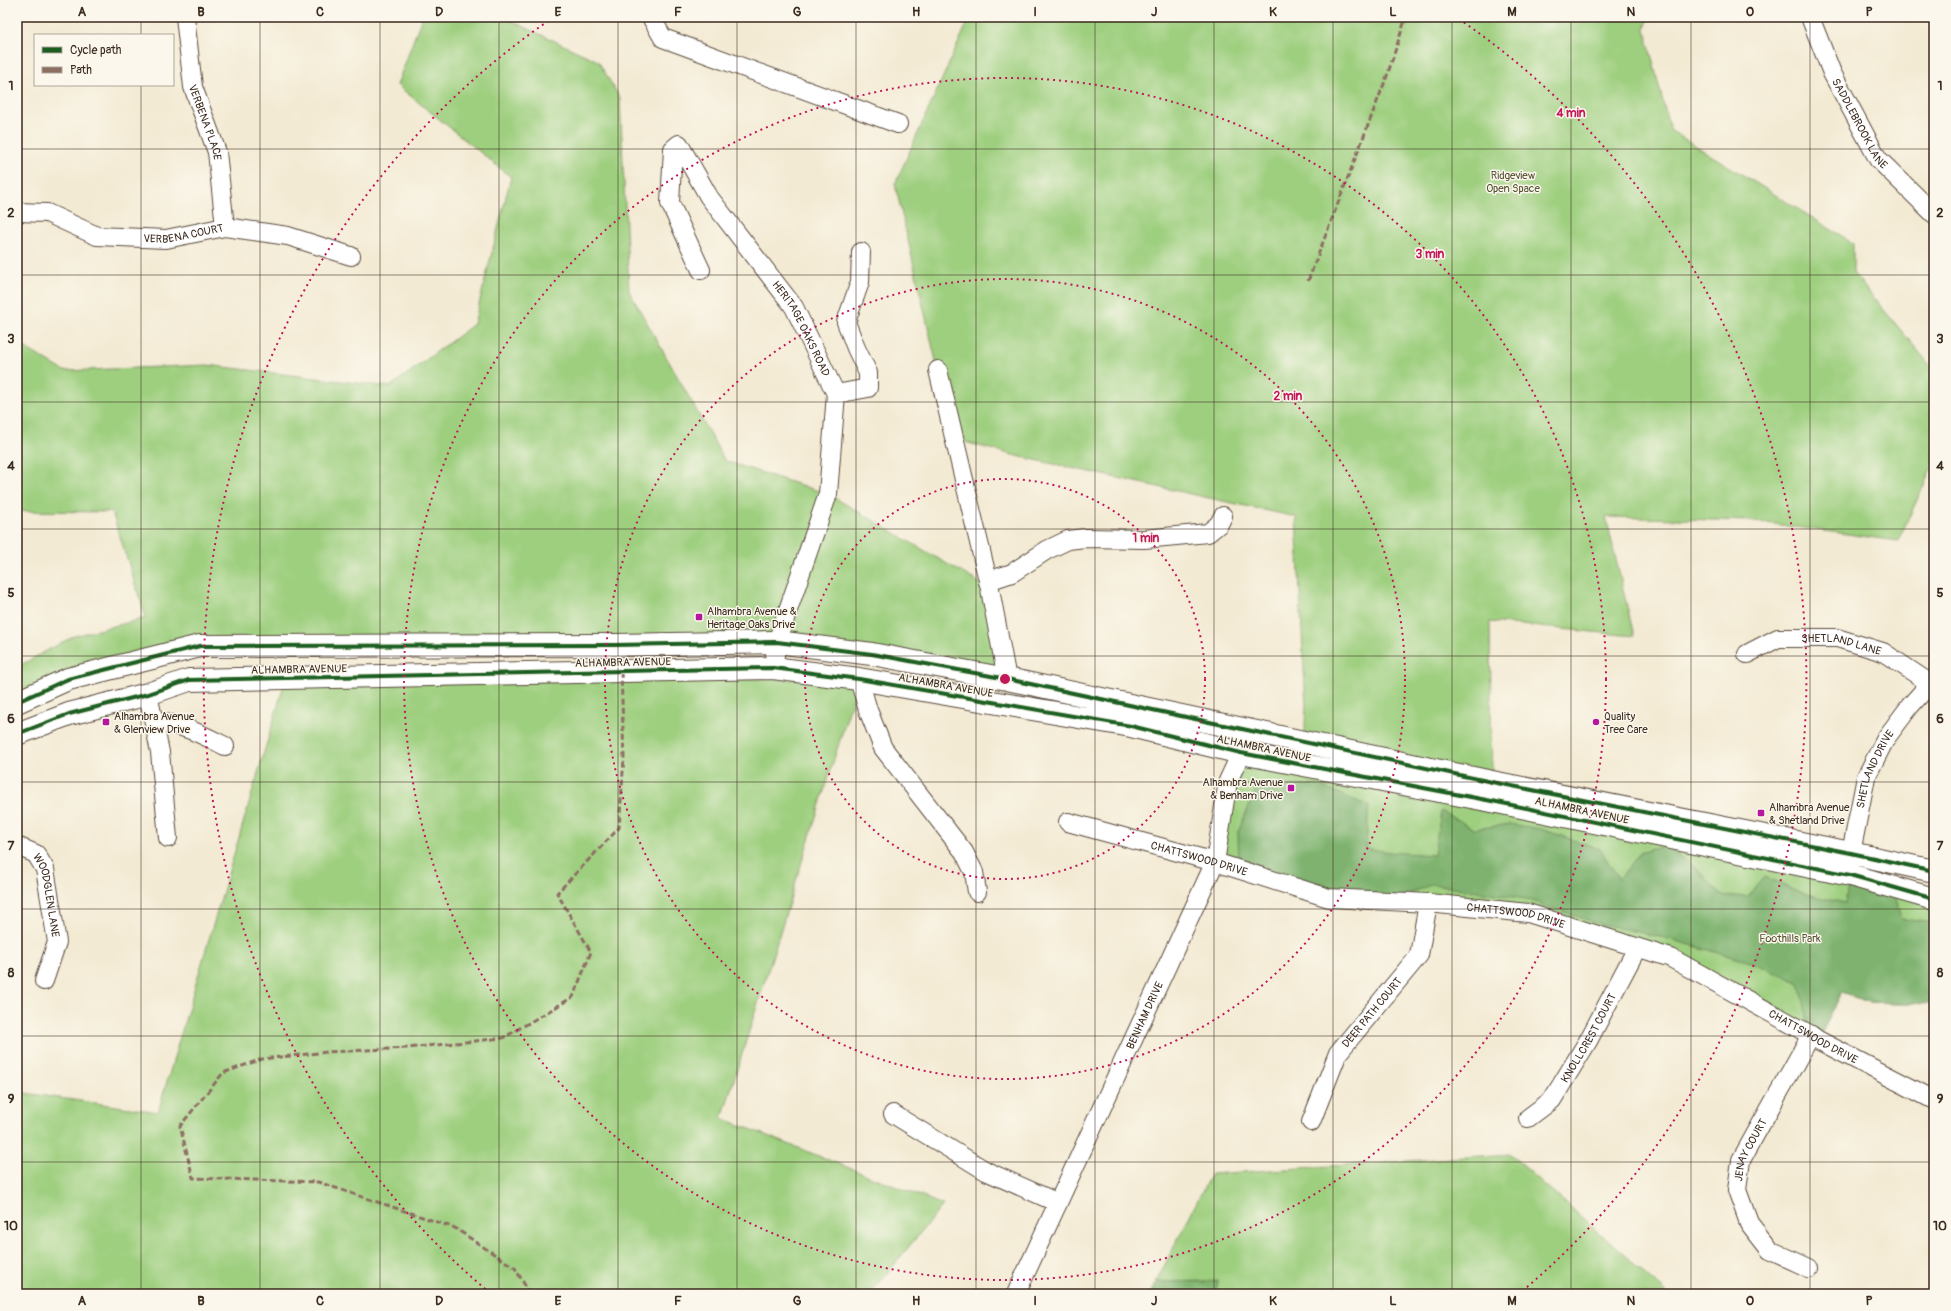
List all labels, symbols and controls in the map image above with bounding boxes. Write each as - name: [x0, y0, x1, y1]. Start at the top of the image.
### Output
- text: A: [78, 4, 87, 20]
- text: B: [197, 4, 205, 20]
- text: C: [316, 4, 324, 20]
- text: D: [435, 4, 443, 20]
- text: E: [555, 4, 562, 20]
- text: F: [674, 4, 682, 20]
- text: G: [793, 4, 802, 20]
- text: H: [912, 4, 920, 20]
- text: I: [1033, 4, 1037, 20]
- text: J: [1151, 4, 1157, 20]
- text: K: [1269, 4, 1277, 20]
- text: L: [1389, 4, 1397, 20]
- text: M: [1507, 4, 1517, 20]
- text: N: [1627, 4, 1636, 20]
- text: O: [1746, 4, 1755, 20]
- text: P: [1865, 4, 1873, 20]
- legend: [34, 34, 174, 86]
- text: Cycle path: [70, 43, 122, 58]
- text: Path: [70, 63, 92, 78]
- street label: SADDLEBROOK LANE: [1829, 76, 1890, 172]
- text: 1: [8, 78, 14, 94]
- text: 1: [1937, 78, 1943, 94]
- street label: VERBENA PLACE: [186, 83, 224, 161]
- text: 4 min: [1555, 106, 1586, 121]
- park label: Ridgeview Open Space: [1486, 169, 1540, 195]
- text: 2: [7, 205, 15, 221]
- text: 2: [1936, 205, 1944, 221]
- street label: VERBENA COURT: [143, 221, 225, 246]
- text: 3 min: [1416, 247, 1445, 262]
- street label: HERITAGE OAKS ROAD: [769, 278, 833, 379]
- text: 3: [7, 331, 15, 347]
- text: 3: [1936, 331, 1944, 347]
- text: 2 min: [1274, 389, 1303, 404]
- text: 4: [7, 458, 15, 474]
- text: 4: [1936, 458, 1944, 474]
- text: 1 min: [1133, 531, 1160, 546]
- text: 5: [7, 585, 15, 601]
- text: 5: [1936, 585, 1944, 601]
- place label: Alhambra Avenue & Heritage Oaks Drive: [707, 605, 797, 631]
- marker: Alhambra Avenue & Heritage Oaks Drive: [694, 612, 704, 622]
- street label: SHETLAND LANE: [1801, 632, 1883, 658]
- street label: ALHAMBRA AVENUE: [575, 655, 671, 670]
- street label: ALHAMBRA AVENUE: [251, 662, 347, 677]
- street label: ALHAMBRA AVENUE: [897, 671, 995, 700]
- centre of rings: [998, 672, 1012, 686]
- place label: Alhambra Avenue & Glenview Drive: [114, 710, 195, 736]
- place label: Quality Tree Care: [1604, 710, 1648, 736]
- text: 6: [7, 711, 15, 727]
- text: 6: [1936, 711, 1944, 727]
- marker: Alhambra Avenue & Glenview Drive: [101, 717, 111, 727]
- marker: Quality Tree Care: [1591, 717, 1601, 727]
- street label: SHETLAND DRIVE: [1854, 727, 1897, 809]
- street label: ALHAMBRA AVENUE: [1216, 732, 1313, 765]
- place label: Alhambra Avenue & Benham Drive: [1203, 776, 1284, 802]
- marker: Alhambra Avenue & Benham Drive: [1286, 783, 1296, 793]
- street label: ALHAMBRA AVENUE: [1534, 794, 1631, 827]
- place label: Alhambra Avenue & Shetland Drive: [1769, 801, 1850, 827]
- marker: Alhambra Avenue & Shetland Drive: [1756, 808, 1766, 818]
- text: 7: [8, 838, 15, 854]
- text: 7: [1937, 838, 1944, 854]
- street label: CHATTSWOOD DRIVE: [1149, 839, 1249, 879]
- street label: WOODGLEN LANE: [30, 851, 62, 938]
- street label: CHATTSWOOD DRIVE: [1466, 901, 1567, 931]
- park label: Foothills Park: [1759, 932, 1821, 945]
- text: 8: [8, 965, 15, 981]
- text: 8: [1937, 965, 1944, 981]
- street label: DEER PATH COURT: [1339, 975, 1405, 1050]
- street label: BENHAM DRIVE: [1124, 979, 1166, 1051]
- street label: KNOLLCREST COURT: [1558, 991, 1619, 1085]
- street label: CHATTSWOOD DRIVE: [1766, 1007, 1860, 1067]
- text: 9: [8, 1091, 15, 1107]
- text: 9: [1937, 1091, 1944, 1107]
- street label: JENAY COURT: [1732, 1117, 1770, 1182]
- text: 10: [4, 1218, 18, 1234]
- text: 10: [1933, 1218, 1947, 1234]
- text: A: [78, 1293, 87, 1309]
- text: B: [197, 1293, 205, 1309]
- text: C: [316, 1293, 324, 1309]
- text: D: [435, 1293, 443, 1309]
- text: E: [555, 1293, 562, 1309]
- text: F: [674, 1293, 682, 1309]
- text: G: [793, 1293, 802, 1309]
- text: H: [912, 1293, 920, 1309]
- text: I: [1033, 1293, 1037, 1309]
- text: J: [1151, 1293, 1157, 1309]
- text: K: [1269, 1293, 1277, 1309]
- text: L: [1389, 1293, 1397, 1309]
- text: M: [1507, 1293, 1517, 1309]
- text: N: [1627, 1293, 1636, 1309]
- text: O: [1746, 1293, 1755, 1309]
- text: P: [1865, 1293, 1873, 1309]

